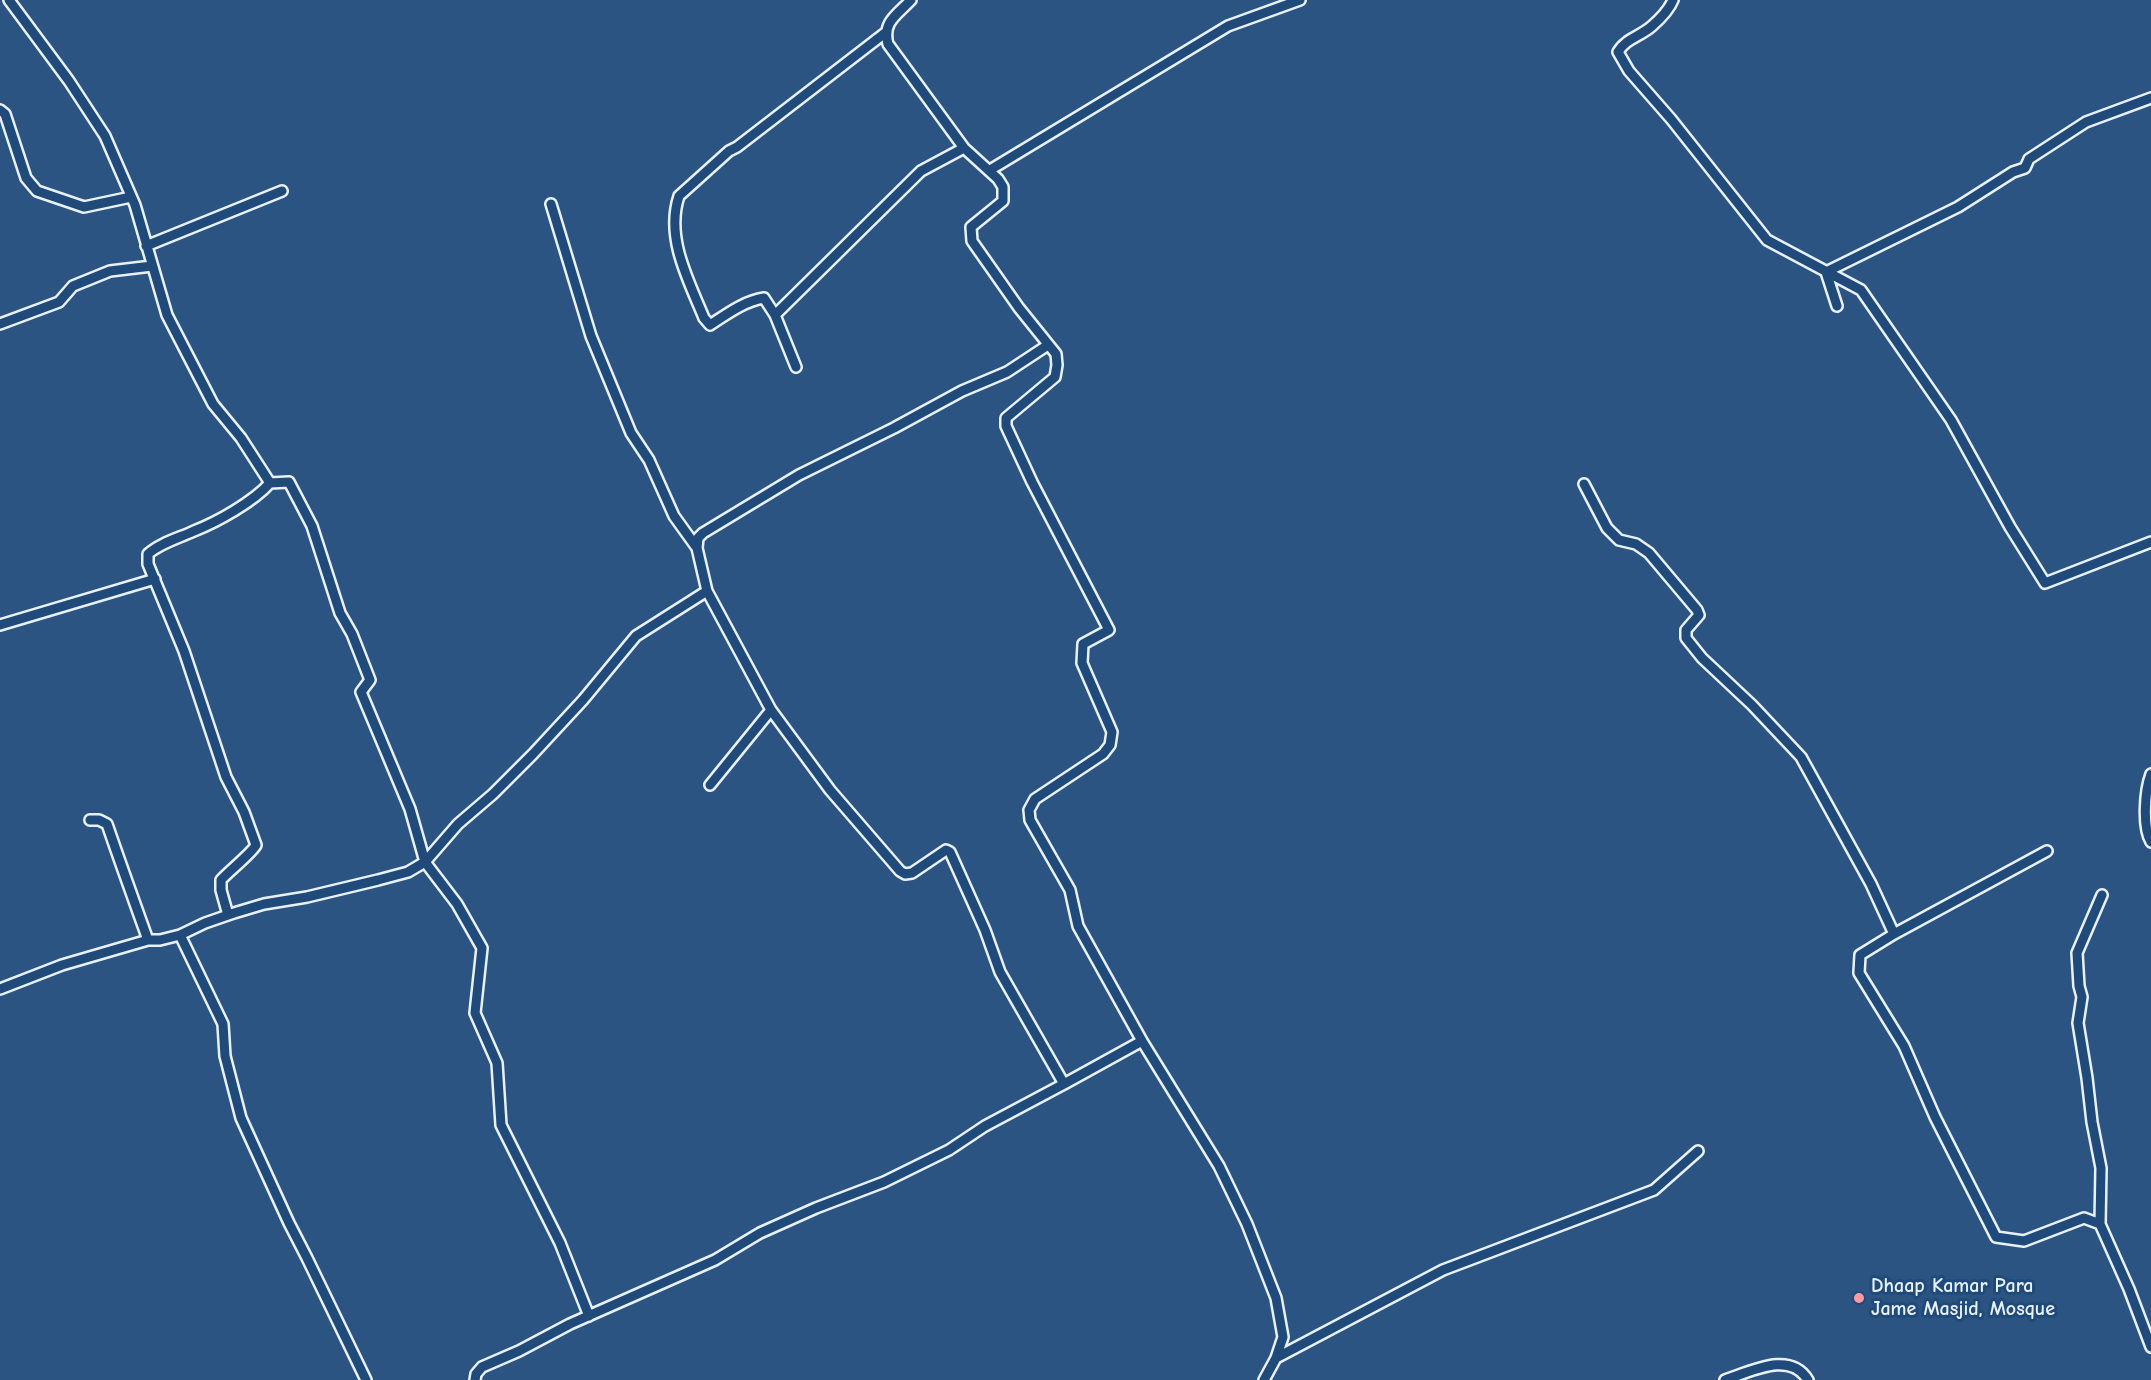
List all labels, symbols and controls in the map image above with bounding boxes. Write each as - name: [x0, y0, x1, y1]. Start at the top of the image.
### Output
- place label: Dhaap Kamar Para Jame Masjid, Mosque: [1871, 1274, 2055, 1321]
- marker: Dhaap Kamar Para Jame Masjid, Mosque: [1852, 1291, 1866, 1305]

